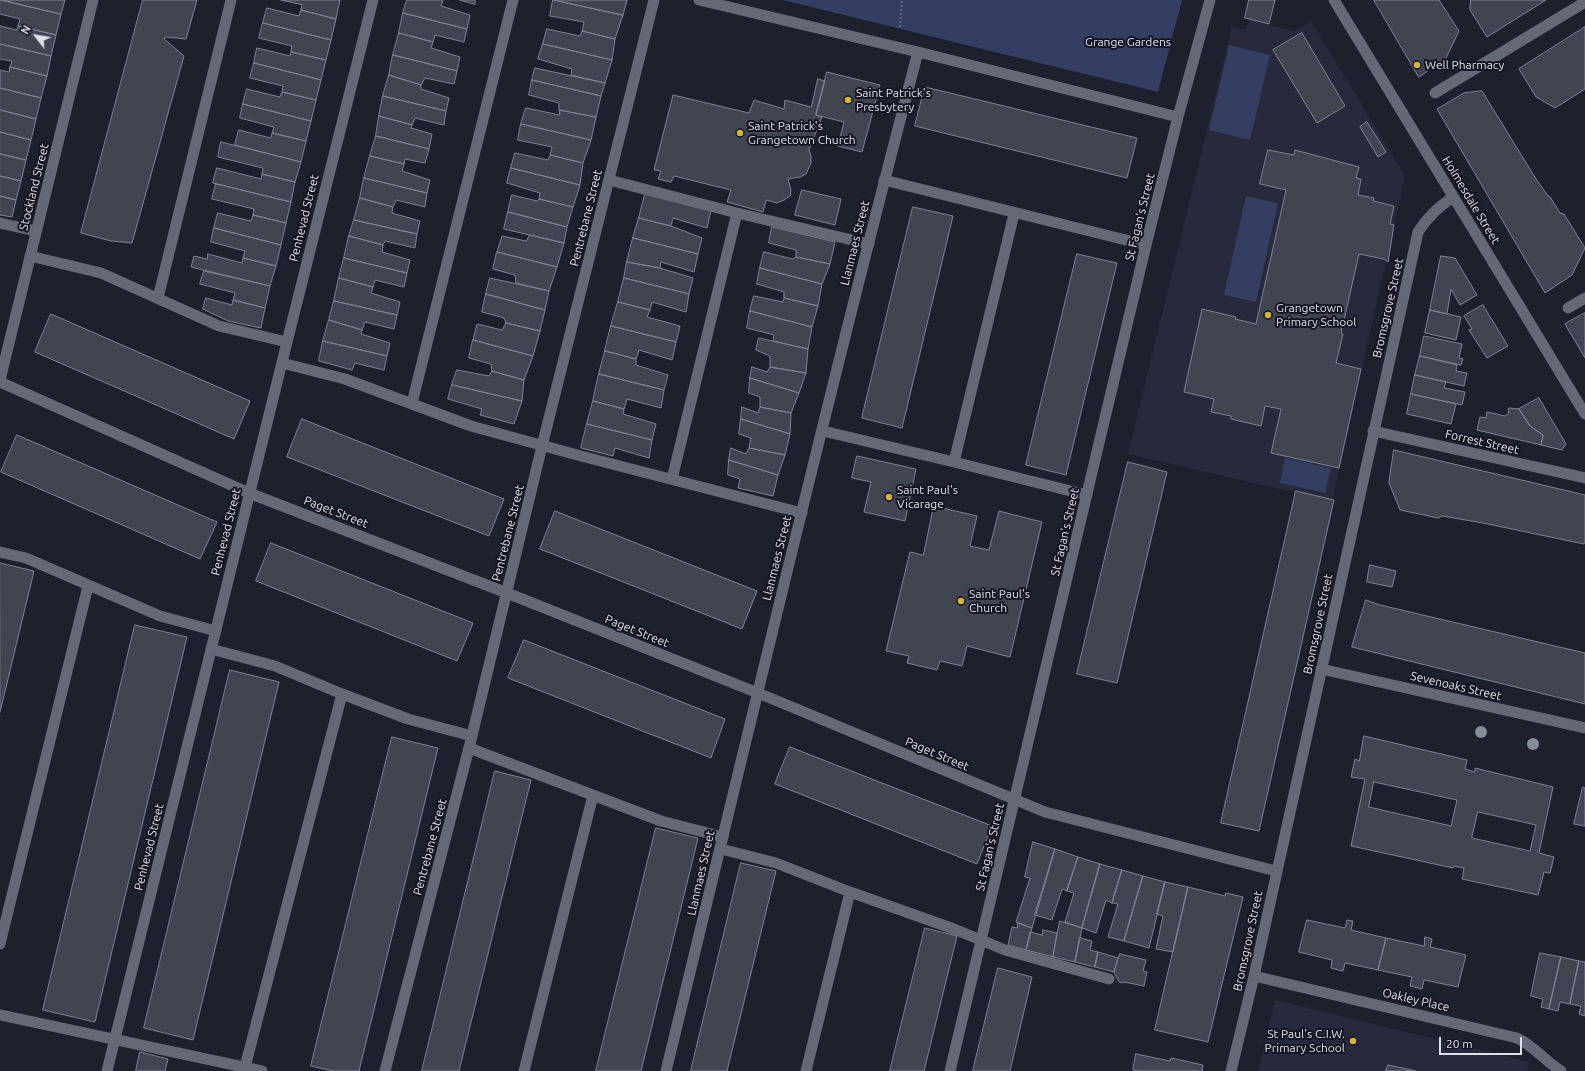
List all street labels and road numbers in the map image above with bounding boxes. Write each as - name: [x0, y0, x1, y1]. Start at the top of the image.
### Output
- street label: Stockland Street: [16, 142, 52, 232]
- street label: Holmesdale Street: [1439, 153, 1503, 247]
- street label: Pentrebane Street: [567, 168, 605, 268]
- street label: St Fagan's Street: [1122, 172, 1158, 262]
- street label: Penhevad Street: [286, 173, 322, 263]
- street label: Llanmaes Street: [838, 199, 872, 287]
- street label: Bromsgrove Street: [1370, 257, 1406, 359]
- street label: Forrest Street: [1444, 427, 1520, 457]
- street label: Pentrebane Street: [489, 483, 527, 583]
- street label: Penhevad Street: [208, 487, 244, 577]
- street label: St Fagan's Street: [1048, 487, 1082, 577]
- street label: Paget Street: [302, 493, 370, 531]
- street label: Llanmaes Street: [760, 514, 794, 602]
- street label: Bromsgrove Street: [1300, 573, 1336, 675]
- street label: Paget Street: [603, 612, 671, 650]
- street label: Sevenoaks Street: [1409, 669, 1503, 703]
- street label: Paget Street: [903, 734, 971, 774]
- street label: Pentrebane Street: [410, 797, 450, 897]
- street label: Penhevad Street: [131, 802, 167, 892]
- street label: St Fagan's Street: [973, 802, 1007, 892]
- street label: Llanmaes Street: [684, 829, 718, 917]
- street label: Bromsgrove Street: [1230, 890, 1266, 992]
- street label: Oakley Place: [1381, 985, 1451, 1015]

